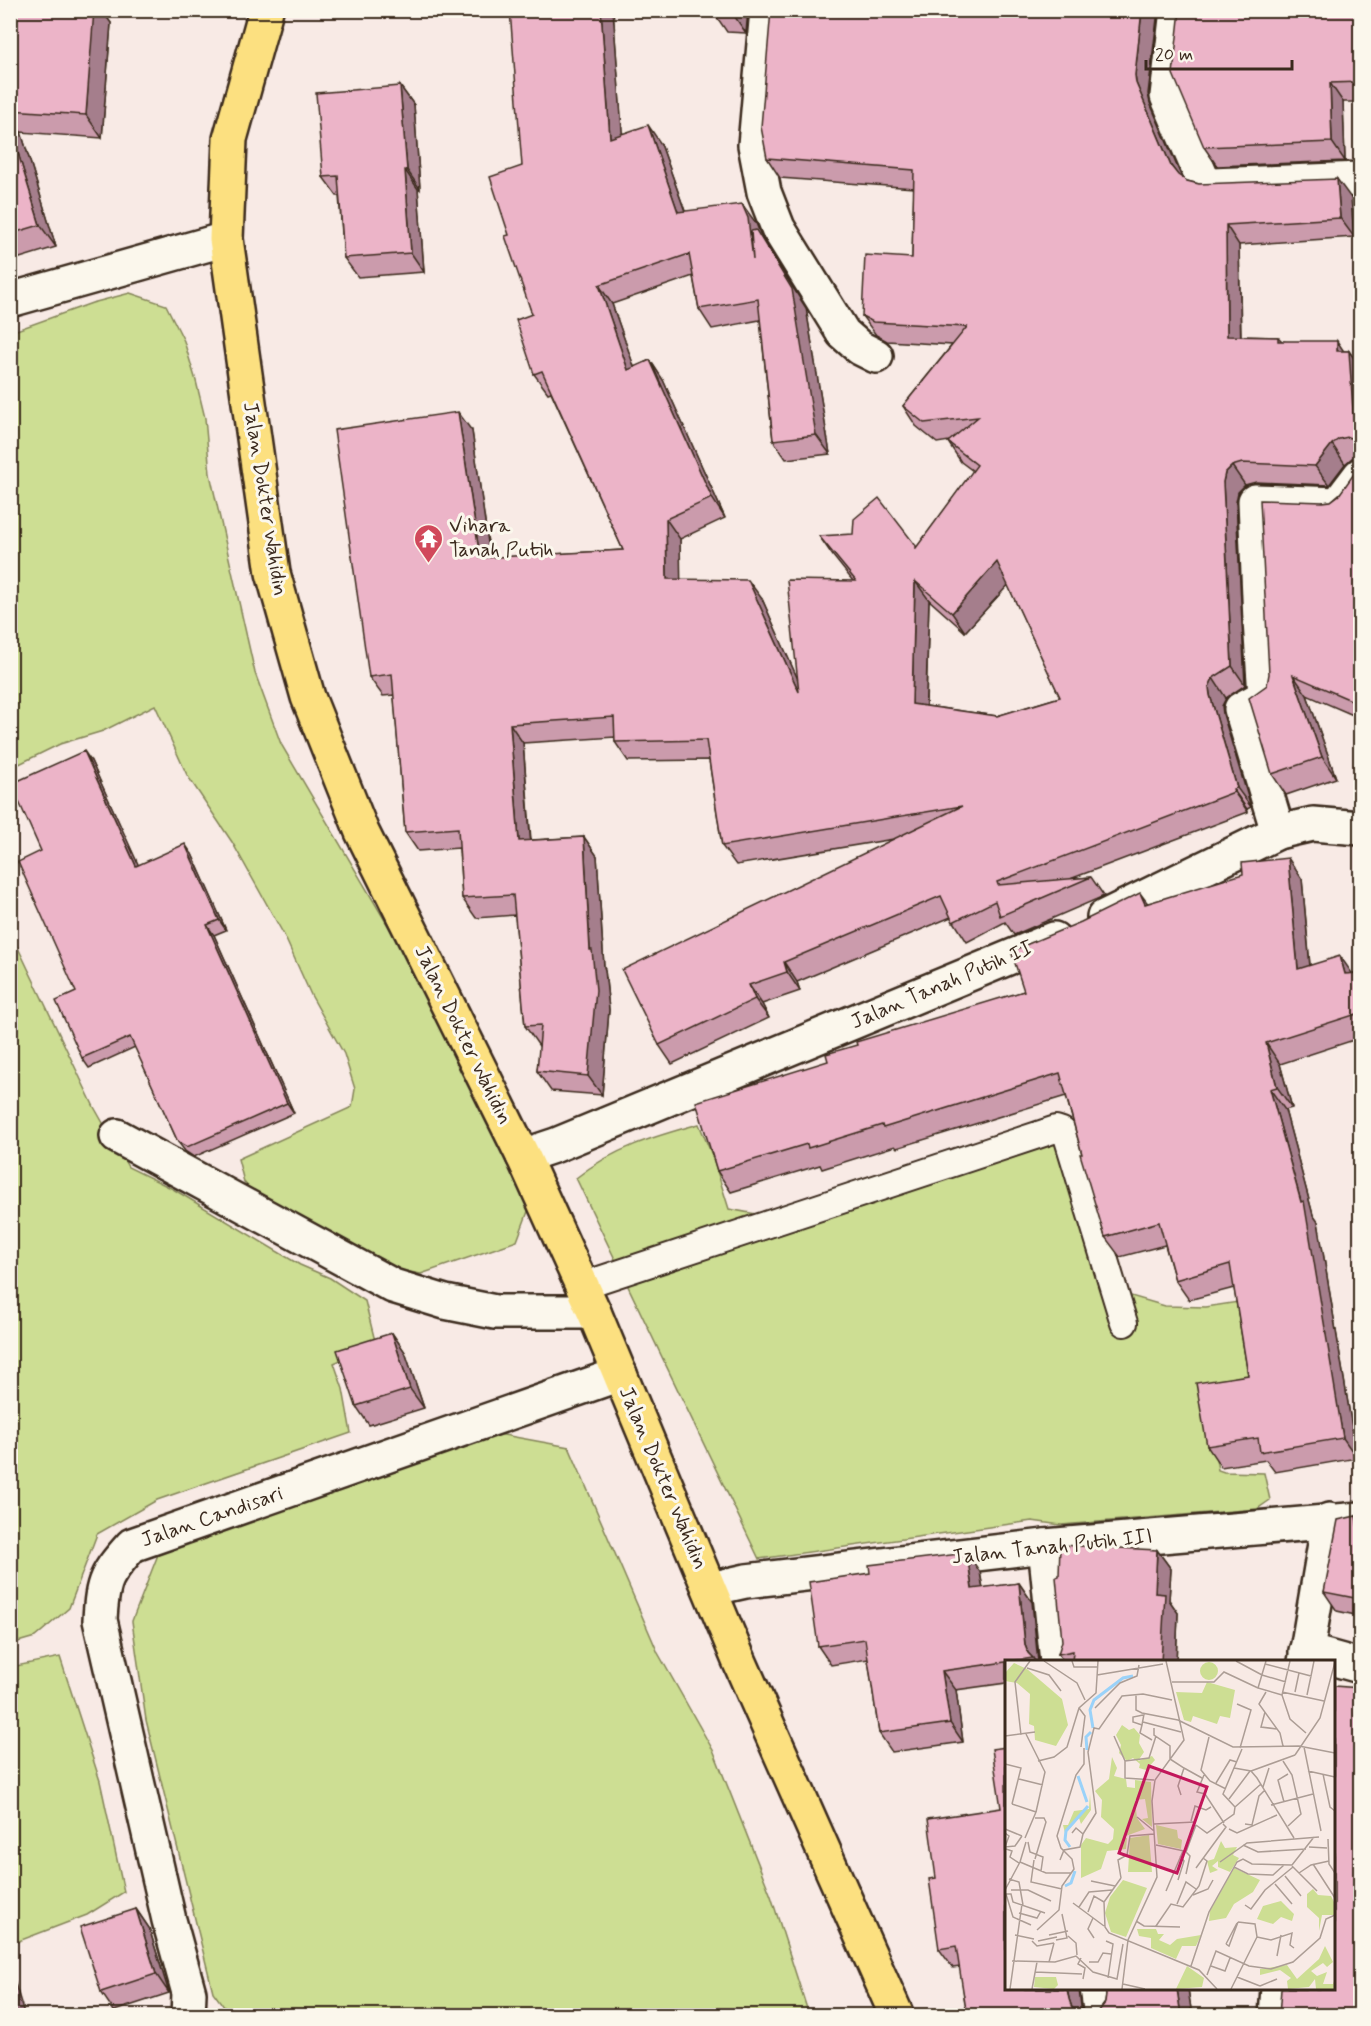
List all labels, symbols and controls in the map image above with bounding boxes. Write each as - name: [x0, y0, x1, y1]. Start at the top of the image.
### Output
- scale bar: [1146, 33, 1292, 71]
- text: 20 m: [1155, 43, 1193, 67]
- street label: Jalan Dokter Wahidin: [236, 400, 294, 598]
- place label: Vihara Tanah Putih: [449, 512, 554, 564]
- temple icon: Vihara Tanah Putih: [412, 522, 444, 564]
- street label: Jalan Tanah Putih II: [847, 934, 1037, 1036]
- street label: Jalan Dokter Wahidin: [407, 941, 519, 1129]
- street label: Jalan Dokter Wahidin: [612, 1382, 714, 1574]
- street label: Jalan Candisari: [137, 1480, 287, 1554]
- street label: Jalan Tanah Putih III: [950, 1523, 1154, 1571]
- inset map: [1005, 1660, 1335, 1990]

